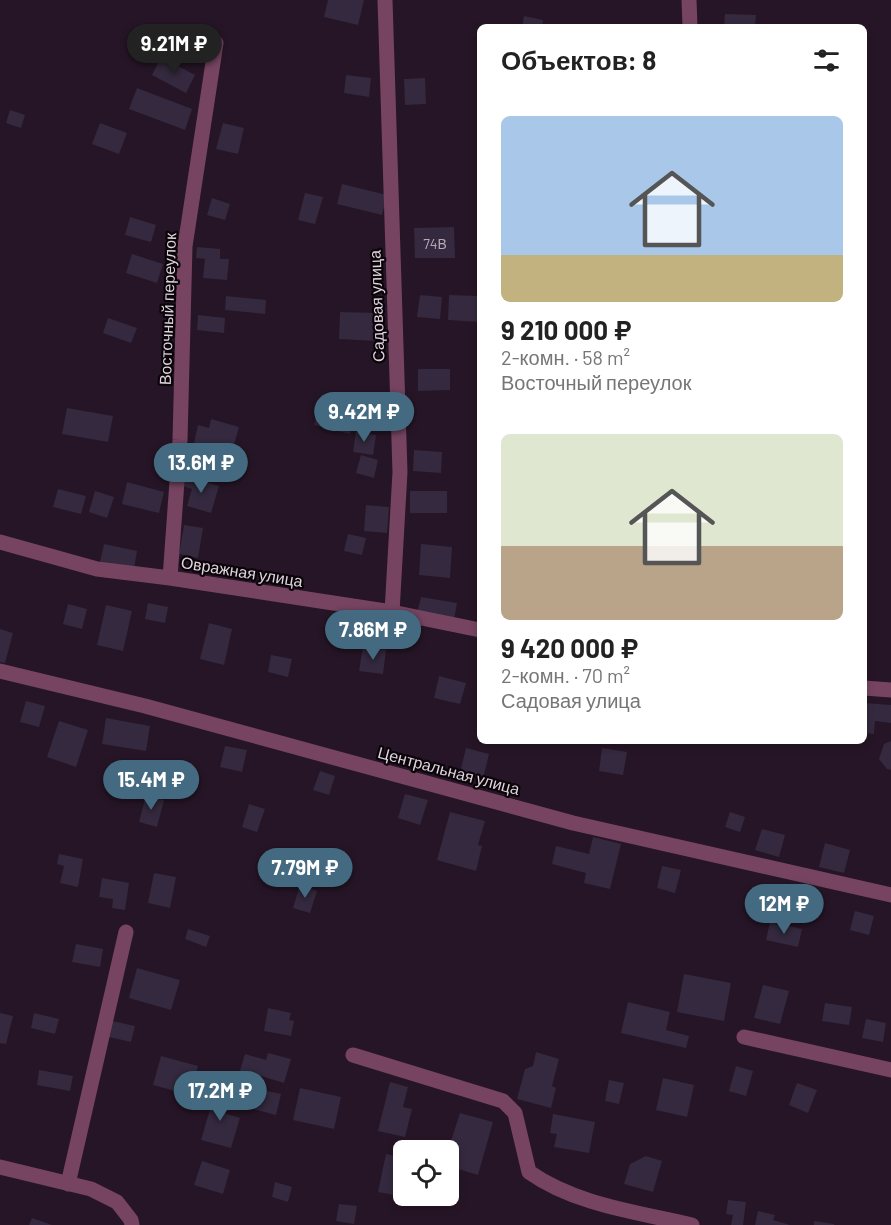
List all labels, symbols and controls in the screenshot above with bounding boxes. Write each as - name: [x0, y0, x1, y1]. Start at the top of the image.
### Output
- pin: 9.21M ₽: [119, 24, 229, 75]
- text: 9.21M ₽: [141, 31, 207, 55]
- text: Объектов: 8: [501, 44, 656, 75]
- icon: filters: [810, 44, 843, 77]
- icon: home: [618, 155, 726, 263]
- street label: Восточный переулок: [155, 232, 179, 385]
- house number: 74В: [423, 235, 447, 252]
- street label: Садовая улица: [365, 250, 387, 362]
- text: 9 210 000 ₽: [501, 314, 632, 345]
- text: 2-комн. · 58 m²: [501, 345, 630, 369]
- text: Восточный переулок: [501, 370, 691, 394]
- pin: 9.42M ₽: [309, 392, 419, 443]
- text: 9.42M ₽: [328, 399, 400, 423]
- pin: 13.6M ₽: [146, 443, 256, 494]
- text: 13.6M ₽: [168, 450, 234, 474]
- icon: home: [618, 473, 726, 581]
- street label: Овражная улица: [180, 552, 304, 590]
- pin: 7.86M ₽: [318, 610, 428, 661]
- text: 7.86M ₽: [339, 617, 407, 641]
- text: 9 420 000 ₽: [501, 632, 638, 663]
- text: 2-комн. · 70 m²: [501, 663, 630, 687]
- text: Садовая улица: [501, 688, 641, 712]
- street label: Центральная улица: [376, 742, 522, 798]
- pin: 15.4M ₽: [96, 760, 206, 811]
- text: 15.4M ₽: [117, 767, 185, 791]
- pin: 7.79M ₽: [250, 848, 360, 899]
- text: 7.79M ₽: [272, 855, 338, 879]
- pin: 12M ₽: [742, 884, 826, 935]
- text: 12M ₽: [759, 891, 809, 915]
- pin: 17.2M ₽: [165, 1071, 275, 1122]
- text: 17.2M ₽: [188, 1078, 252, 1102]
- map controls: [393, 1140, 459, 1206]
- button: locate: [393, 1140, 459, 1206]

